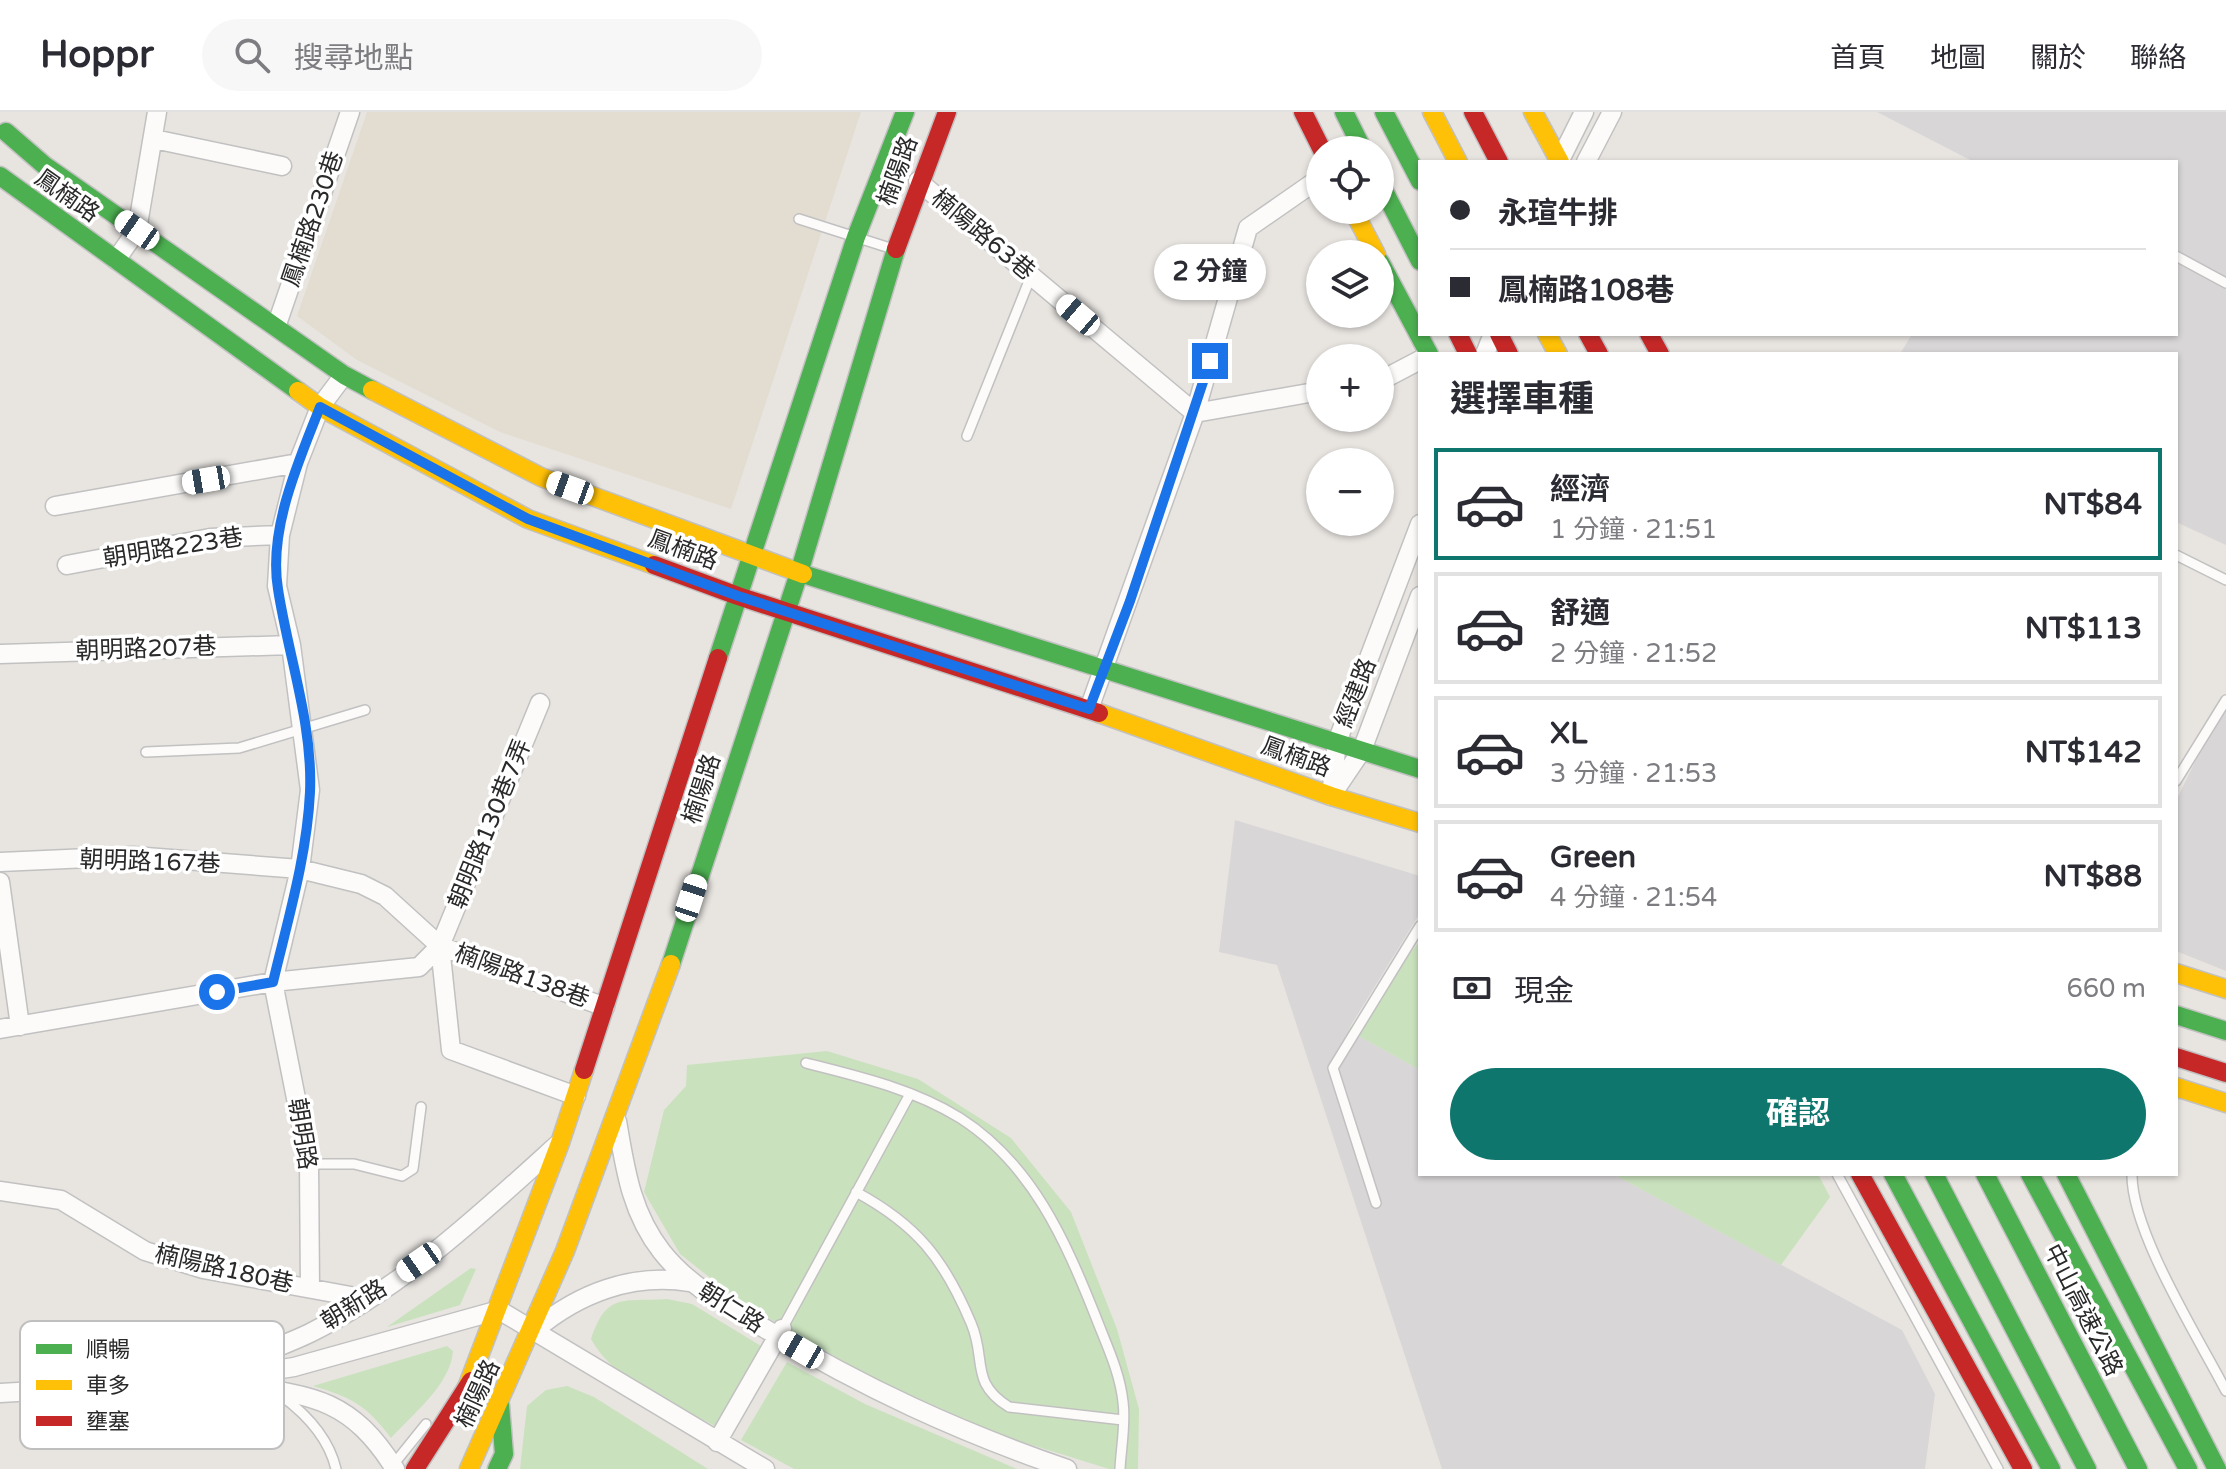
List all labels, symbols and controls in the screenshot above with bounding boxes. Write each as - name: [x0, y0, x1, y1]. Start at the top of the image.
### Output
- search box: [202, 19, 762, 91]
- text: Hoppr: [40, 32, 154, 78]
- icon: search: [230, 33, 274, 77]
- text: 搜尋地點: [294, 40, 414, 77]
- text: 首頁: [1830, 41, 1886, 75]
- text: 地圖: [1930, 41, 1986, 75]
- text: 關於: [2030, 41, 2086, 75]
- text: 聯絡: [2130, 41, 2186, 75]
- street label: 楠陽路: [872, 132, 924, 210]
- map controls: [1306, 136, 1394, 536]
- button: locate: [1306, 136, 1394, 224]
- street label: 鳳楠路230巷: [276, 148, 350, 290]
- street label: 鳳楠路: [29, 163, 105, 229]
- street label: 楠陽路63巷: [925, 183, 1041, 287]
- text: 永瑄牛排: [1498, 195, 1618, 232]
- car: [110, 206, 164, 254]
- button: layers: [1306, 240, 1394, 328]
- callout: 2 分鐘: [1154, 245, 1266, 301]
- text: 2 分鐘: [1172, 256, 1248, 287]
- text: 鳳楠路108巷: [1498, 272, 1675, 309]
- car: [1052, 290, 1104, 340]
- route end: [1192, 343, 1228, 379]
- button: +: [1306, 344, 1394, 432]
- text: 選擇車種: [1450, 378, 1594, 421]
- button: −: [1306, 448, 1394, 536]
- car: [180, 464, 232, 496]
- icon: car: [1454, 468, 1526, 540]
- car: [543, 469, 597, 507]
- text: 經濟: [1550, 471, 1610, 508]
- text: NT$84: [2043, 486, 2142, 523]
- text: 1 分鐘 · 21:51: [1550, 514, 1717, 545]
- street label: 朝明路223巷: [101, 523, 245, 573]
- street label: 鳳楠路: [644, 524, 722, 576]
- icon: car: [1454, 592, 1526, 664]
- text: 舒適: [1550, 595, 1610, 632]
- text: NT$113: [2025, 610, 2142, 647]
- street label: 朝明路207巷: [75, 632, 217, 666]
- text: 2 分鐘 · 21:52: [1550, 638, 1717, 669]
- street label: 經建路: [1330, 654, 1382, 732]
- text: XL: [1550, 715, 1587, 752]
- icon: car: [1454, 716, 1526, 788]
- street label: 鳳楠路: [1257, 731, 1335, 783]
- text: NT$142: [2025, 734, 2142, 771]
- street label: 朝明路130巷7弄: [443, 735, 537, 913]
- street label: 楠陽路: [677, 750, 727, 828]
- text: 3 分鐘 · 21:53: [1550, 758, 1717, 789]
- text: Green: [1550, 839, 1636, 876]
- icon: car: [1454, 840, 1526, 912]
- street label: 朝明路167巷: [79, 845, 221, 879]
- text: NT$88: [2043, 858, 2142, 895]
- car: [672, 871, 710, 925]
- text: 4 分鐘 · 21:54: [1550, 882, 1717, 913]
- street label: 楠陽路138巷: [451, 938, 593, 1014]
- icon: cash: [1450, 966, 1494, 1010]
- text: 現金: [1514, 973, 1574, 1010]
- text: 660 m: [2066, 973, 2146, 1004]
- route start: [199, 974, 235, 1010]
- button: 確認: [1450, 1068, 2146, 1160]
- street label: 朝明路: [282, 1096, 322, 1172]
- car: [392, 1238, 446, 1286]
- street label: 楠陽路180巷: [152, 1239, 296, 1299]
- street label: 中山高速公路: [2037, 1239, 2129, 1381]
- street label: 朝新路: [316, 1274, 392, 1336]
- street label: 朝仁路: [693, 1277, 769, 1339]
- legend: [20, 1321, 284, 1449]
- car: [774, 1328, 828, 1372]
- text: 順暢: [86, 1337, 130, 1363]
- street label: 楠陽路: [450, 1355, 506, 1433]
- text: 車多: [86, 1373, 130, 1399]
- text: 壅塞: [86, 1409, 130, 1435]

